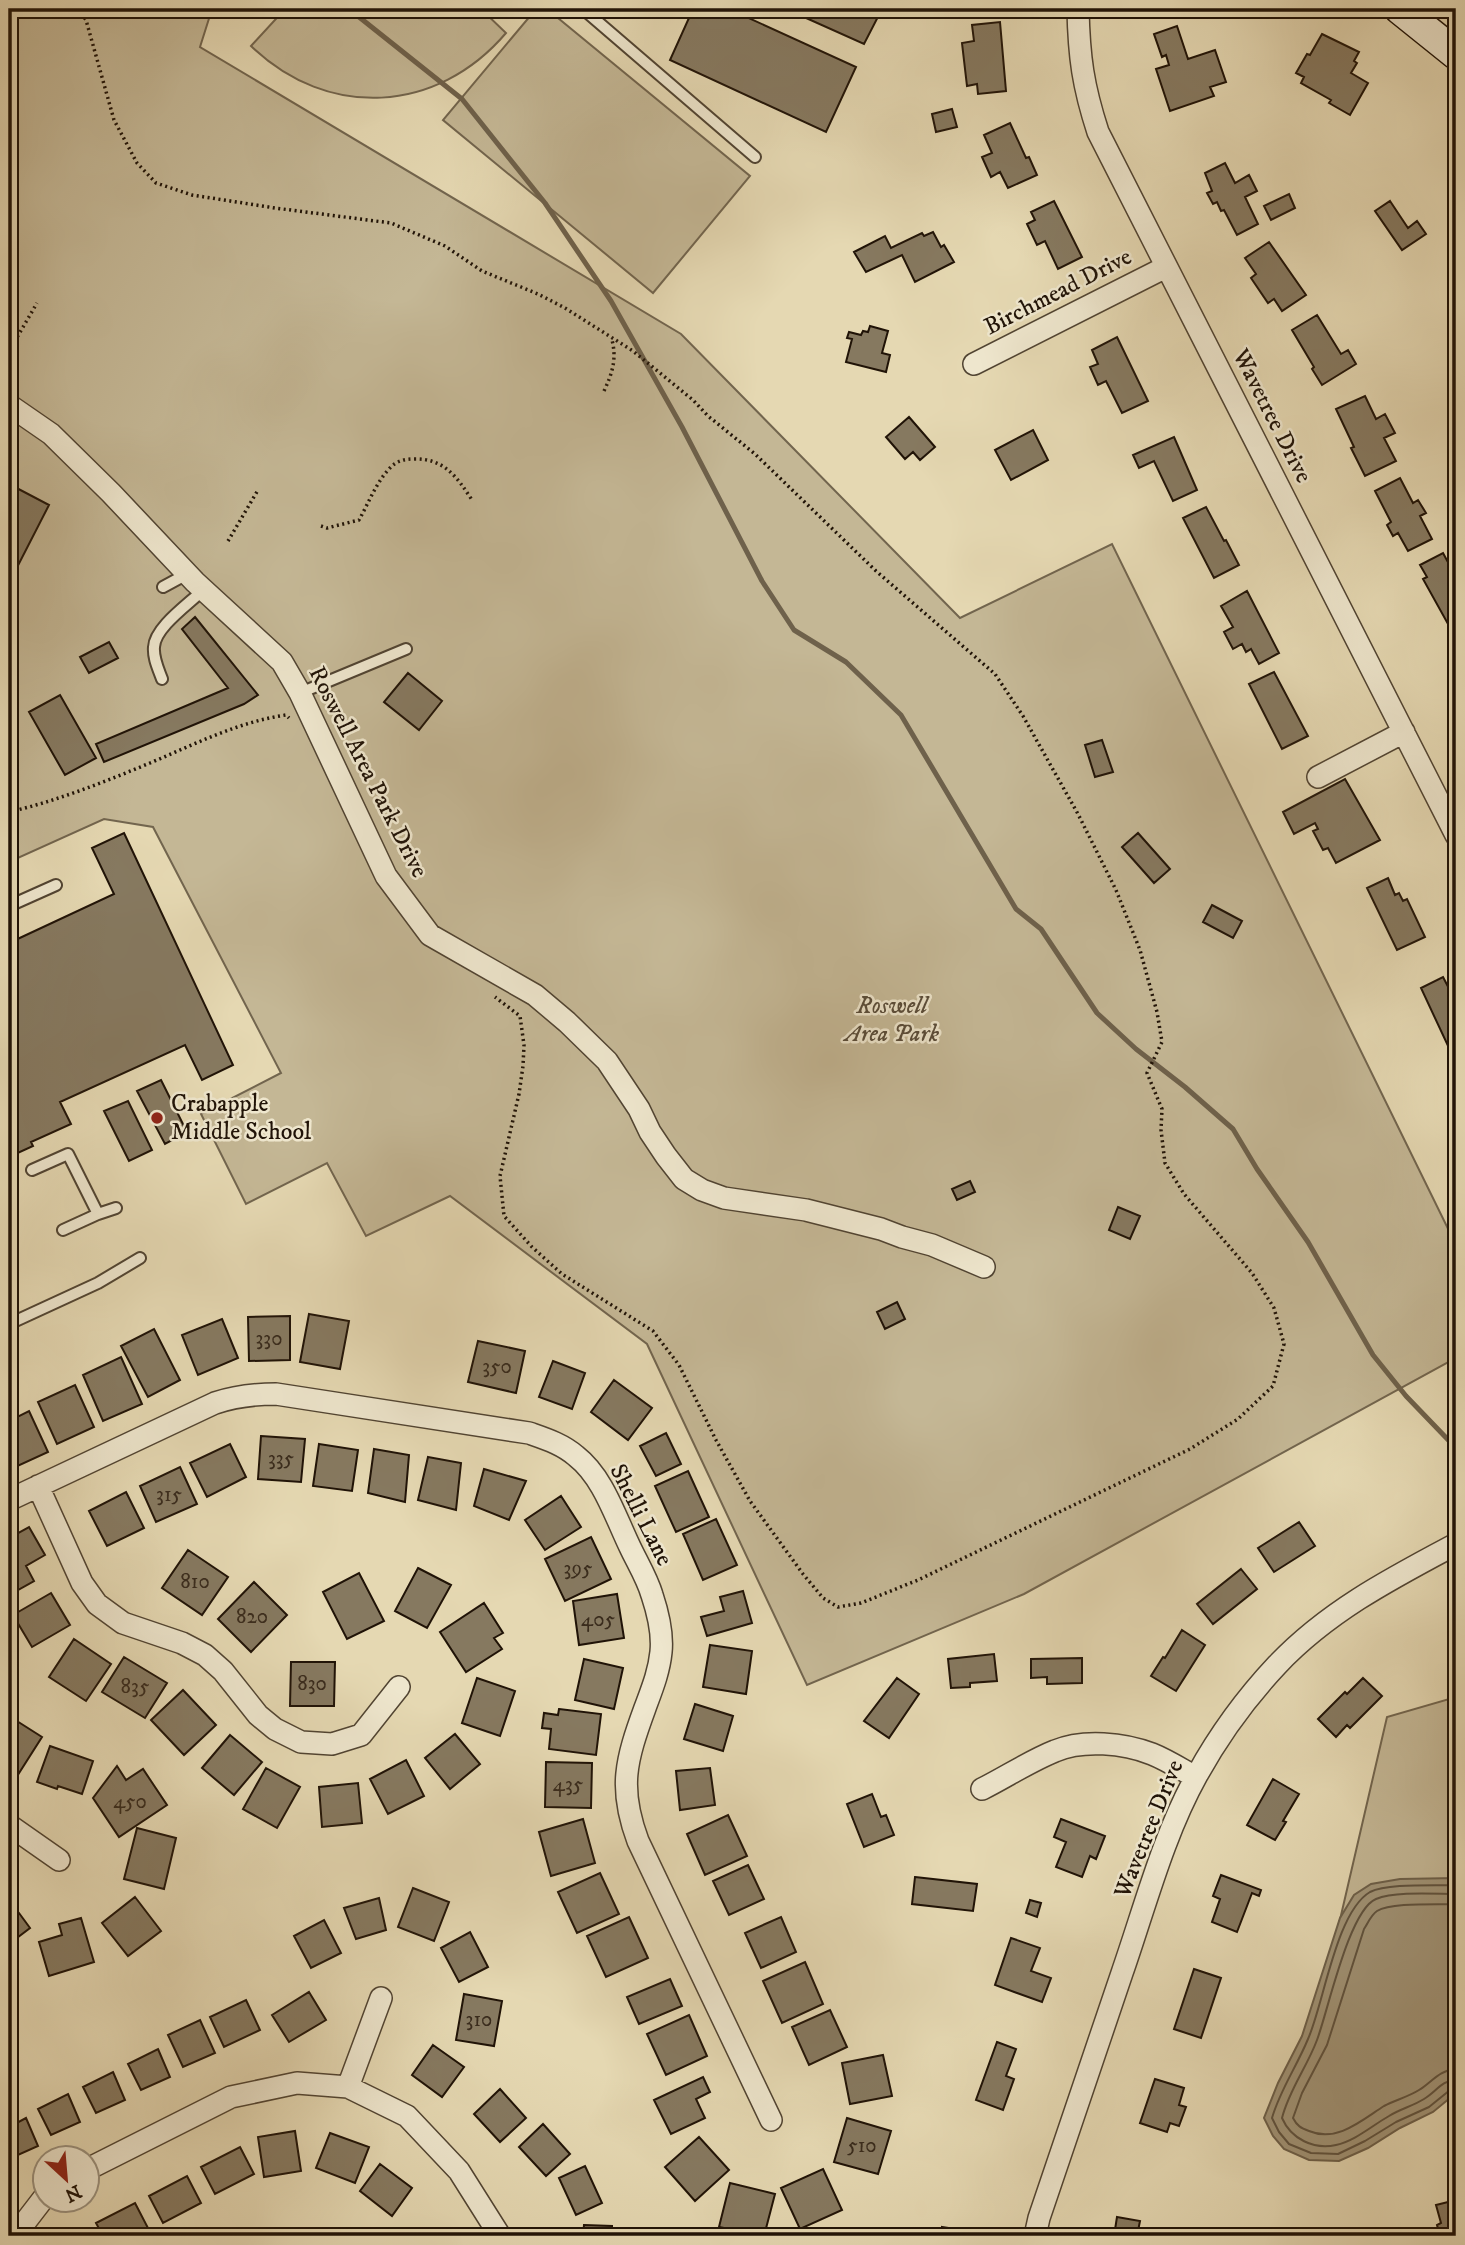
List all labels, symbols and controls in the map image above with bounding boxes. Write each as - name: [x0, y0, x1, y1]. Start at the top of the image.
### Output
- street label: Birchmead Drive: [979, 242, 1137, 342]
- street label: Wavetree Drive: [1225, 343, 1319, 488]
- street label: Roswell Area Park Drive: [302, 661, 434, 883]
- park label: Roswell Area Park: [842, 991, 939, 1049]
- place label: Crabapple Middle School: [171, 1089, 312, 1147]
- marker: Crabapple Middle School: [149, 1110, 165, 1126]
- house number: 330: [256, 1326, 282, 1352]
- house number: 350: [482, 1354, 512, 1380]
- house number: 335: [268, 1446, 294, 1472]
- street label: Shelli Lane: [603, 1459, 680, 1571]
- house number: 315: [156, 1482, 182, 1508]
- house number: 395: [564, 1556, 592, 1582]
- house number: 810: [180, 1569, 210, 1595]
- house number: 820: [236, 1604, 268, 1630]
- house number: 405: [581, 1607, 615, 1633]
- house number: 830: [297, 1671, 327, 1697]
- house number: 835: [121, 1674, 149, 1700]
- street label: Wavetree Drive: [1107, 1756, 1190, 1903]
- house number: 435: [553, 1772, 583, 1798]
- house number: 450: [113, 1789, 147, 1815]
- house number: 310: [466, 2007, 492, 2033]
- house number: 510: [847, 2133, 877, 2159]
- north arrow: [32, 2144, 102, 2214]
- text: N: [60, 2179, 85, 2207]

